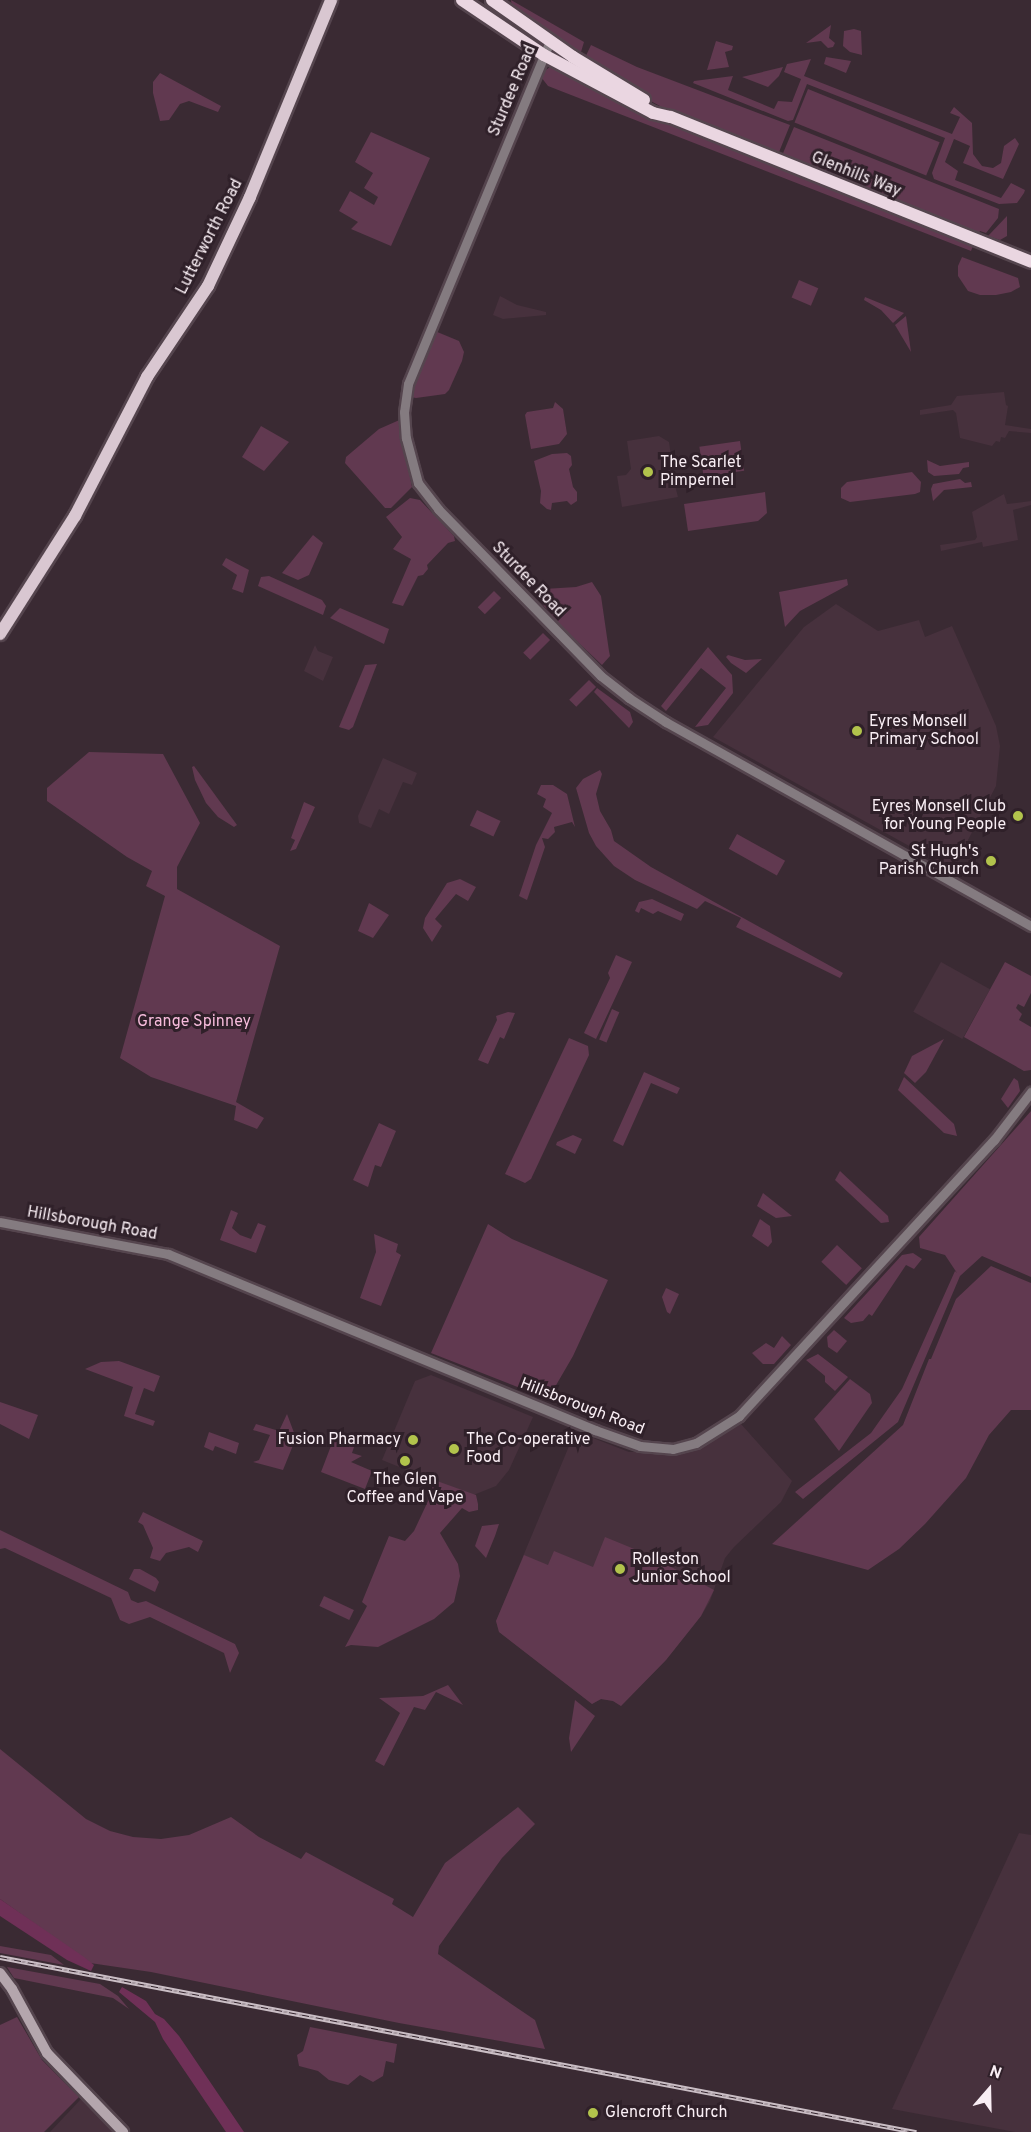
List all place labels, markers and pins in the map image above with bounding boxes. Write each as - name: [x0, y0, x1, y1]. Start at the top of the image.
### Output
- place label: The Scarlet Pimpernel: [660, 453, 742, 491]
- marker: The Scarlet Pimpernel: [641, 465, 655, 479]
- place label: Eyres Monsell Primary School: [869, 712, 979, 750]
- marker: Eyres Monsell Primary School: [850, 724, 864, 738]
- place label: Eyres Monsell Club for Young People: [872, 797, 1006, 835]
- marker: Eyres Monsell Club for Young People: [1011, 809, 1025, 823]
- place label: St Hugh's Parish Church: [879, 842, 979, 880]
- marker: St Hugh's Parish Church: [984, 854, 998, 868]
- place label: Fusion Pharmacy: [278, 1430, 401, 1450]
- place label: The Co-operative Food: [466, 1430, 590, 1468]
- marker: Fusion Pharmacy: [406, 1433, 420, 1447]
- marker: The Co-operative Food: [447, 1442, 461, 1456]
- marker: The Glen Coffee and Vape: [398, 1454, 412, 1468]
- place label: The Glen Coffee and Vape: [346, 1470, 464, 1508]
- place label: Rolleston Junior School: [632, 1550, 731, 1588]
- marker: Rolleston Junior School: [613, 1562, 627, 1576]
- place label: Glencroft Church: [605, 2103, 727, 2123]
- marker: Glencroft Church: [586, 2106, 600, 2120]

